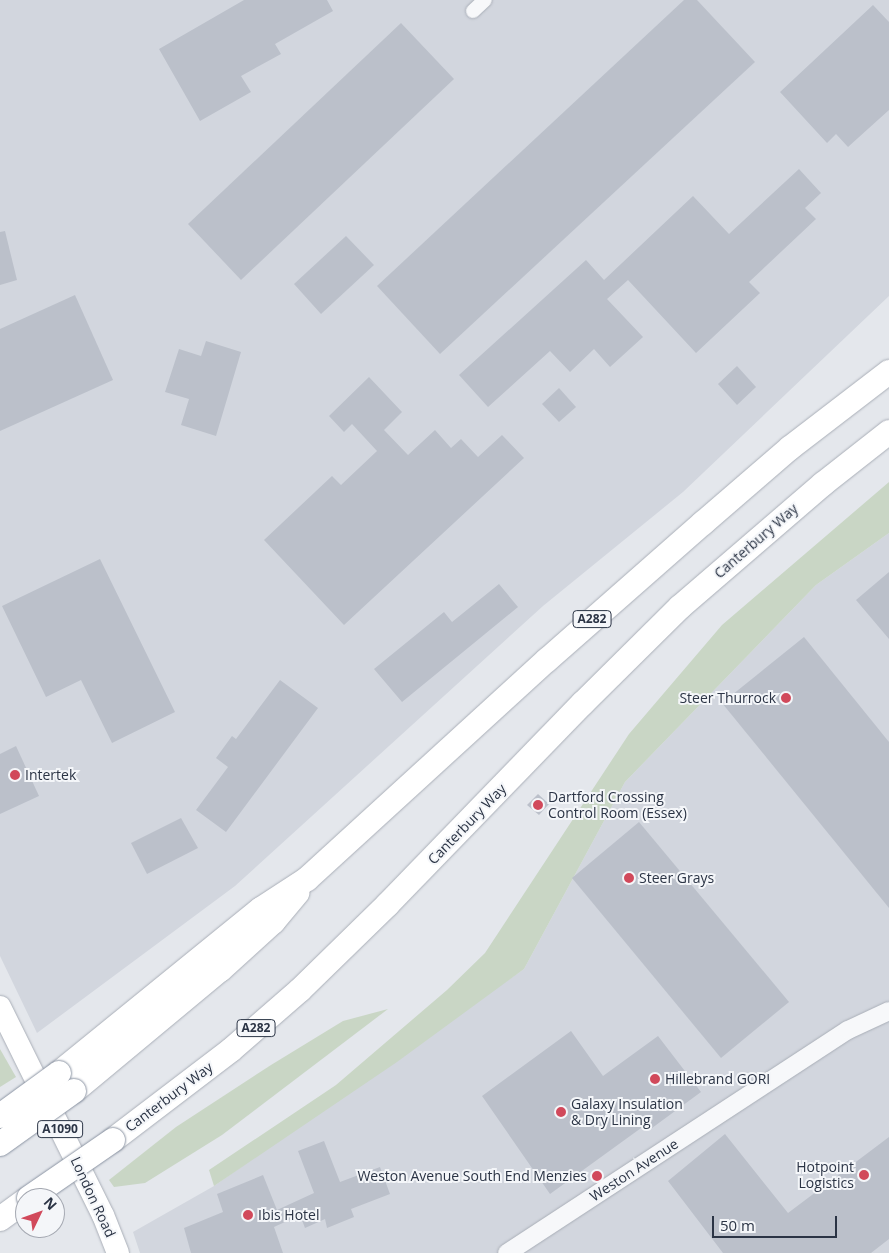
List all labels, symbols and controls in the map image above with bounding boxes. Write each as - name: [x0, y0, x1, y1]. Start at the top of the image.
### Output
- street label: Canterbury Way: [711, 500, 801, 582]
- road number: A282: [572, 610, 612, 628]
- place label: Steer Thurrock: [679, 690, 776, 706]
- marker: Steer Thurrock: [780, 692, 792, 704]
- place label: Intertek: [25, 767, 76, 783]
- marker: Intertek: [9, 769, 21, 781]
- street label: Canterbury Way: [424, 780, 510, 868]
- place label: Dartford Crossing Control Room (Essex): [548, 789, 687, 822]
- marker: Dartford Crossing Control Room (Essex): [532, 799, 544, 811]
- place label: Steer Grays: [639, 870, 714, 886]
- marker: Steer Grays: [623, 872, 635, 884]
- road number: A282: [236, 1018, 276, 1038]
- street label: Canterbury Way: [122, 1059, 216, 1135]
- place label: Hillebrand GORI: [665, 1071, 770, 1087]
- marker: Hillebrand GORI: [649, 1073, 661, 1085]
- place label: Galaxy Insulation & Dry Lining: [571, 1096, 683, 1128]
- marker: Galaxy Insulation & Dry Lining: [555, 1106, 567, 1118]
- road number: A1090: [36, 1120, 84, 1138]
- street label: Weston Avenue: [587, 1135, 681, 1205]
- street label: London Road: [67, 1154, 119, 1240]
- place label: Hotpoint Logistics: [796, 1159, 854, 1192]
- place label: Weston Avenue South End Menzies: [357, 1168, 587, 1184]
- marker: Hotpoint Logistics: [858, 1169, 870, 1181]
- marker: Weston Avenue South End Menzies: [591, 1170, 603, 1182]
- north arrow: [15, 1188, 65, 1238]
- text: N: [40, 1193, 62, 1214]
- scale bar: [714, 1206, 839, 1238]
- place label: Ibis Hotel: [258, 1207, 319, 1223]
- marker: Ibis Hotel: [242, 1209, 254, 1221]
- text: 50 m: [720, 1215, 755, 1235]

